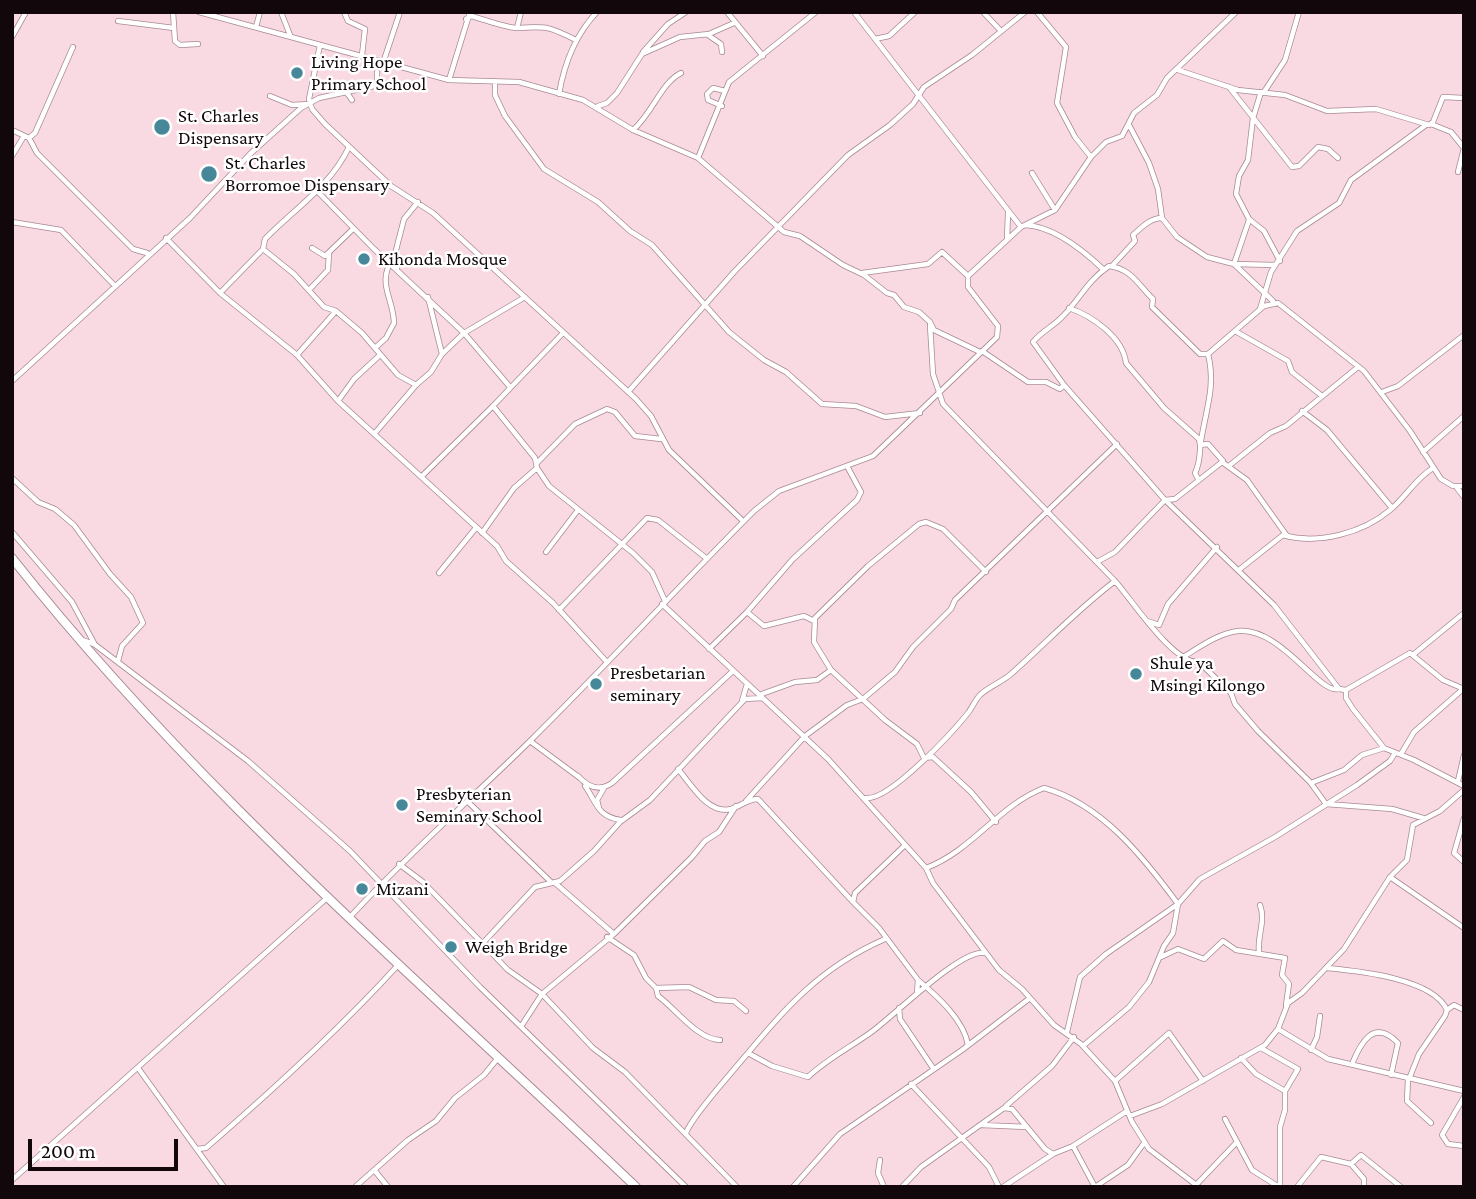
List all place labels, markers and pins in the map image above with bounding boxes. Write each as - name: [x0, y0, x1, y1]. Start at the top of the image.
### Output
- place label: Living Hope Primary School: [311, 51, 426, 95]
- marker: Living Hope Primary School: [289, 65, 305, 81]
- place label: St. Charles Dispensary: [178, 105, 263, 149]
- marker: St. Charles Dispensary: [152, 117, 172, 137]
- place label: St. Charles Borromoe Dispensary: [225, 152, 389, 196]
- marker: St. Charles Borromoe Dispensary: [199, 164, 219, 184]
- place label: Kihonda Mosque: [378, 248, 507, 270]
- marker: Kihonda Mosque: [356, 251, 372, 267]
- place label: Shule ya Msingi Kilongo: [1150, 652, 1265, 696]
- place label: Presbetarian seminary: [610, 662, 705, 706]
- marker: Shule ya Msingi Kilongo: [1128, 666, 1144, 682]
- marker: Presbetarian seminary: [588, 676, 604, 692]
- place label: Presbyterian Seminary School: [416, 783, 542, 827]
- marker: Presbyterian Seminary School: [394, 797, 410, 813]
- place label: Mizani: [376, 878, 429, 900]
- marker: Mizani: [354, 881, 370, 897]
- place label: Weigh Bridge: [465, 936, 567, 958]
- marker: Weigh Bridge: [443, 939, 459, 955]

